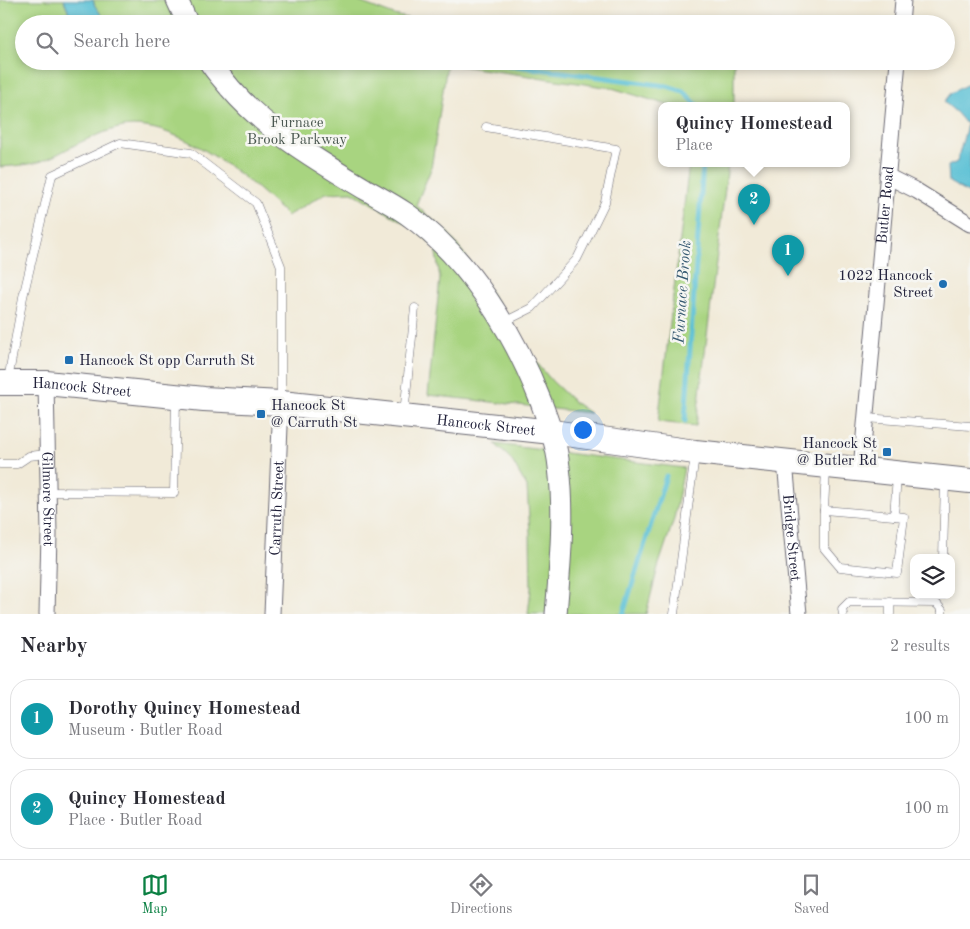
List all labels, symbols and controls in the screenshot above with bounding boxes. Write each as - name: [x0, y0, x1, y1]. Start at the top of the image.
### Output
- search box: [15, 15, 955, 70]
- icon: search: [33, 29, 61, 57]
- text: Search here: [73, 33, 170, 52]
- popup: [658, 102, 850, 167]
- text: Quincy Homestead: [675, 115, 833, 134]
- park label: Furnace Brook Parkway: [247, 116, 347, 148]
- text: Place: [675, 138, 713, 154]
- street label: Butler Road: [875, 165, 897, 245]
- pin: 2: [738, 184, 770, 225]
- pin: 1: [772, 235, 804, 276]
- water label: Furnace Brook: [671, 240, 695, 345]
- place label: 1022 Hancock Street: [838, 269, 933, 301]
- marker: 1022 Hancock Street: [937, 278, 949, 290]
- marker: Hancock St opp Carruth St: [63, 354, 75, 366]
- place label: Hancock St opp Carruth St: [79, 354, 255, 369]
- street label: Hancock Street: [32, 377, 132, 401]
- place label: Hancock St @ Carruth St: [271, 399, 357, 431]
- marker: Hancock St @ Carruth St: [255, 408, 267, 420]
- street label: Hancock Street: [435, 414, 536, 439]
- your location: [570, 417, 596, 443]
- place label: Hancock St @ Butler Rd: [797, 437, 877, 469]
- marker: Hancock St @ Butler Rd: [881, 446, 893, 458]
- street label: Gilmore Street: [38, 451, 55, 547]
- street label: Carruth Street: [268, 460, 288, 556]
- street label: Bridge Street: [779, 494, 802, 582]
- map controls: [910, 554, 955, 599]
- button: layers: [910, 554, 955, 599]
- text: Nearby: [20, 636, 88, 657]
- text: 2 results: [890, 639, 950, 655]
- text: Dorothy Quincy Homestead: [68, 700, 301, 719]
- text: 1: [32, 711, 42, 727]
- text: 100 m: [904, 711, 949, 727]
- text: Museum · Butler Road: [68, 723, 223, 739]
- text: Quincy Homestead: [68, 790, 226, 809]
- text: 2: [32, 801, 42, 817]
- text: 100 m: [904, 801, 949, 817]
- text: Place · Butler Road: [68, 813, 202, 829]
- tab: Map: [141, 871, 169, 918]
- tab: Directions: [450, 871, 512, 918]
- tab: Saved: [794, 871, 829, 918]

